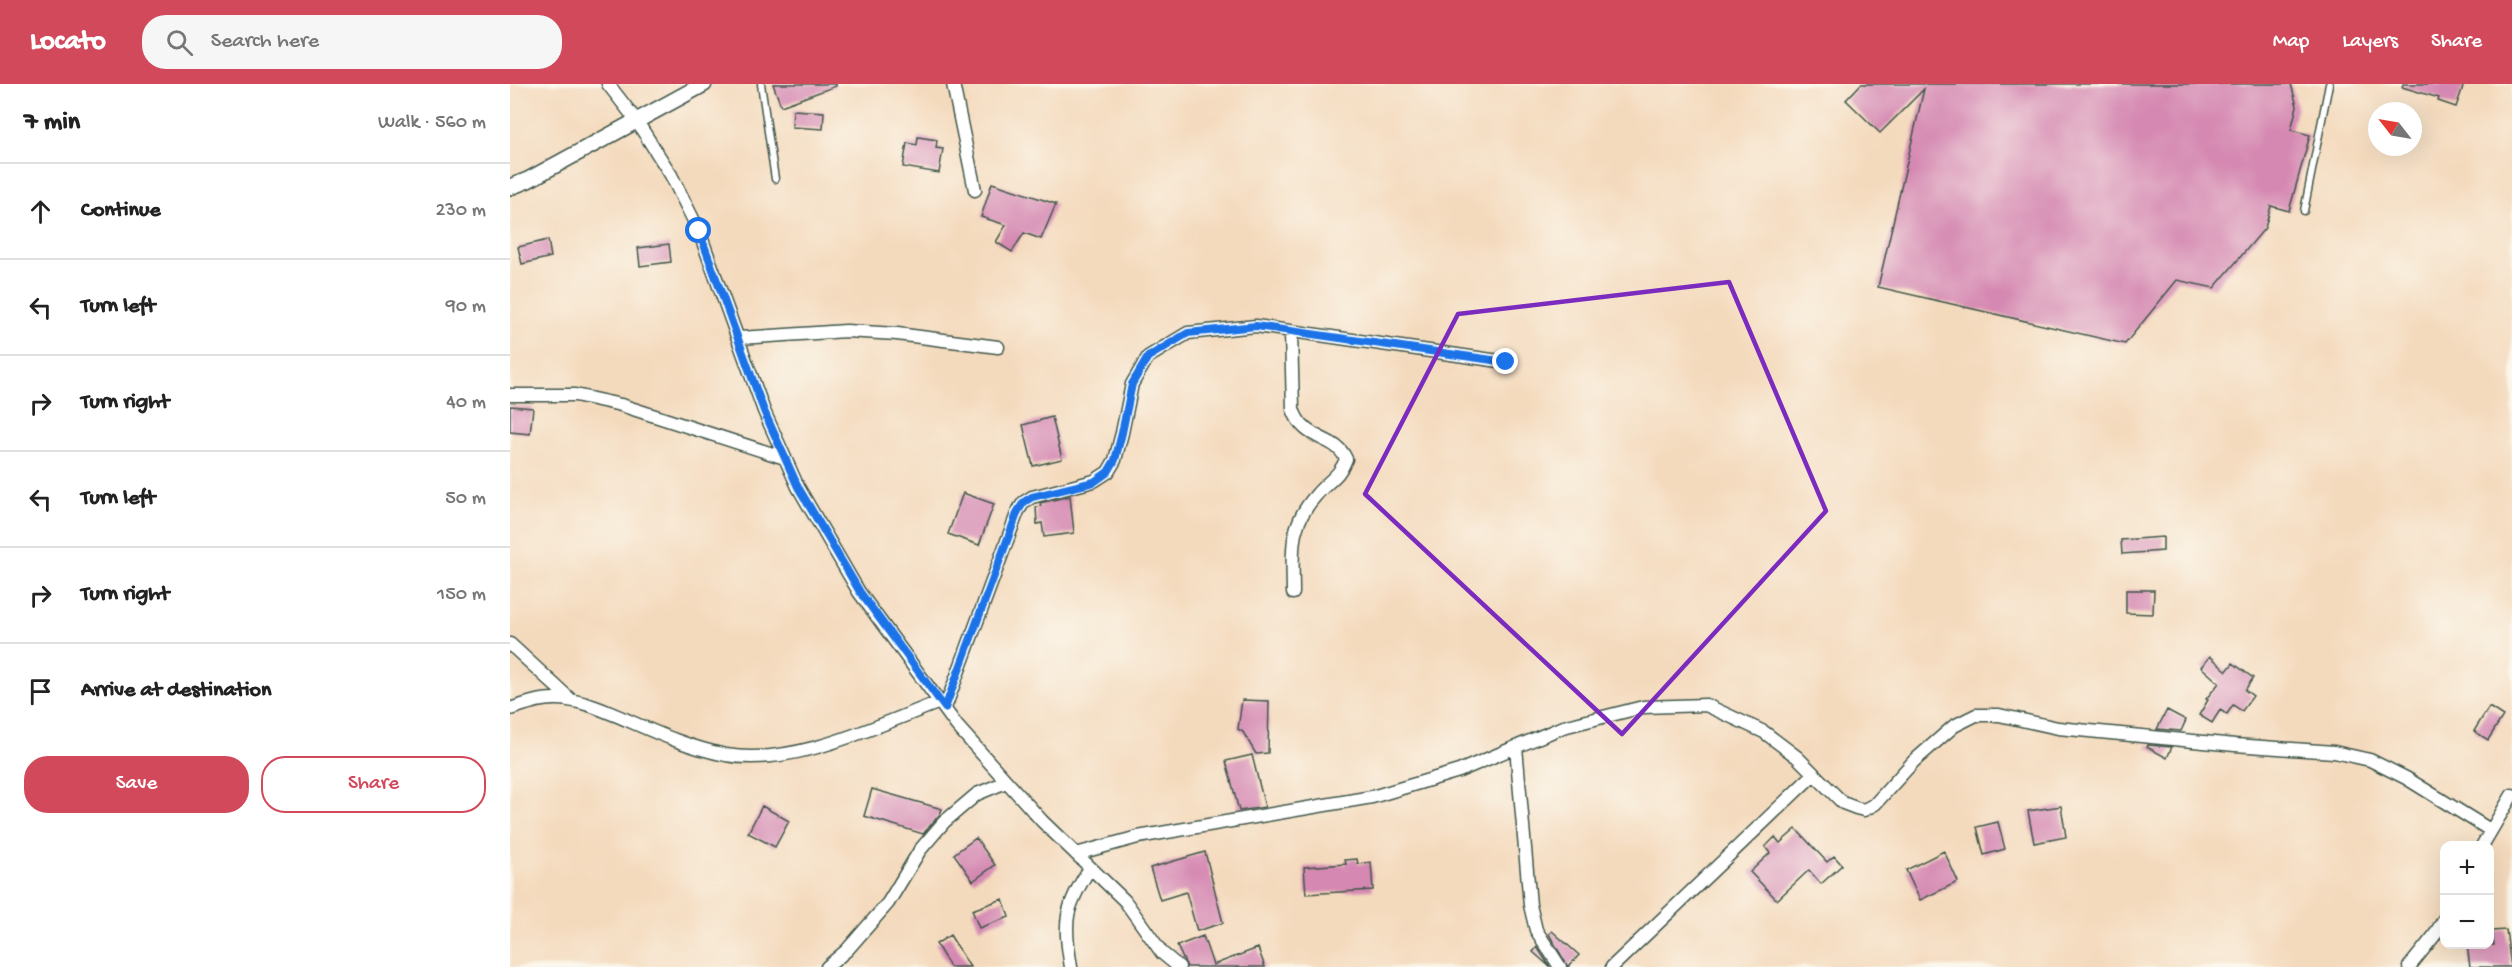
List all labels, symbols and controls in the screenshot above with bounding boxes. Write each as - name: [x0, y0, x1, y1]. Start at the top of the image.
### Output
- search box: [142, 15, 562, 69]
- text: Locato: [30, 26, 106, 59]
- icon: search: [163, 26, 196, 59]
- text: Search here: [211, 29, 319, 55]
- text: Map: [2273, 30, 2309, 55]
- text: Layers: [2342, 30, 2398, 55]
- text: Share: [2431, 30, 2482, 55]
- north arrow: [2368, 102, 2422, 156]
- text: 7 min: [24, 108, 80, 139]
- text: Walk · 560 m: [378, 112, 486, 135]
- icon: ahead: [24, 195, 57, 228]
- text: Continue: [81, 198, 161, 224]
- text: 230 m: [436, 200, 486, 223]
- route start: [685, 217, 711, 243]
- icon: left: [24, 291, 57, 324]
- text: Turn left: [81, 294, 155, 320]
- text: 90 m: [446, 296, 486, 319]
- route end: [1492, 348, 1518, 374]
- icon: right: [24, 387, 57, 420]
- text: Turn right: [81, 390, 169, 416]
- text: 40 m: [446, 392, 486, 415]
- icon: left: [24, 483, 57, 516]
- text: Turn left: [81, 486, 155, 512]
- text: 50 m: [445, 488, 486, 511]
- icon: right: [24, 579, 57, 612]
- text: Turn right: [81, 582, 169, 608]
- text: 150 m: [437, 584, 486, 607]
- icon: arrive: [24, 675, 57, 708]
- text: Arrive at destination: [81, 678, 271, 704]
- button: Save: [24, 756, 249, 813]
- button: Share: [261, 756, 486, 813]
- map controls: [2440, 841, 2494, 949]
- button: +: [2440, 841, 2494, 895]
- button: −: [2440, 895, 2494, 949]

